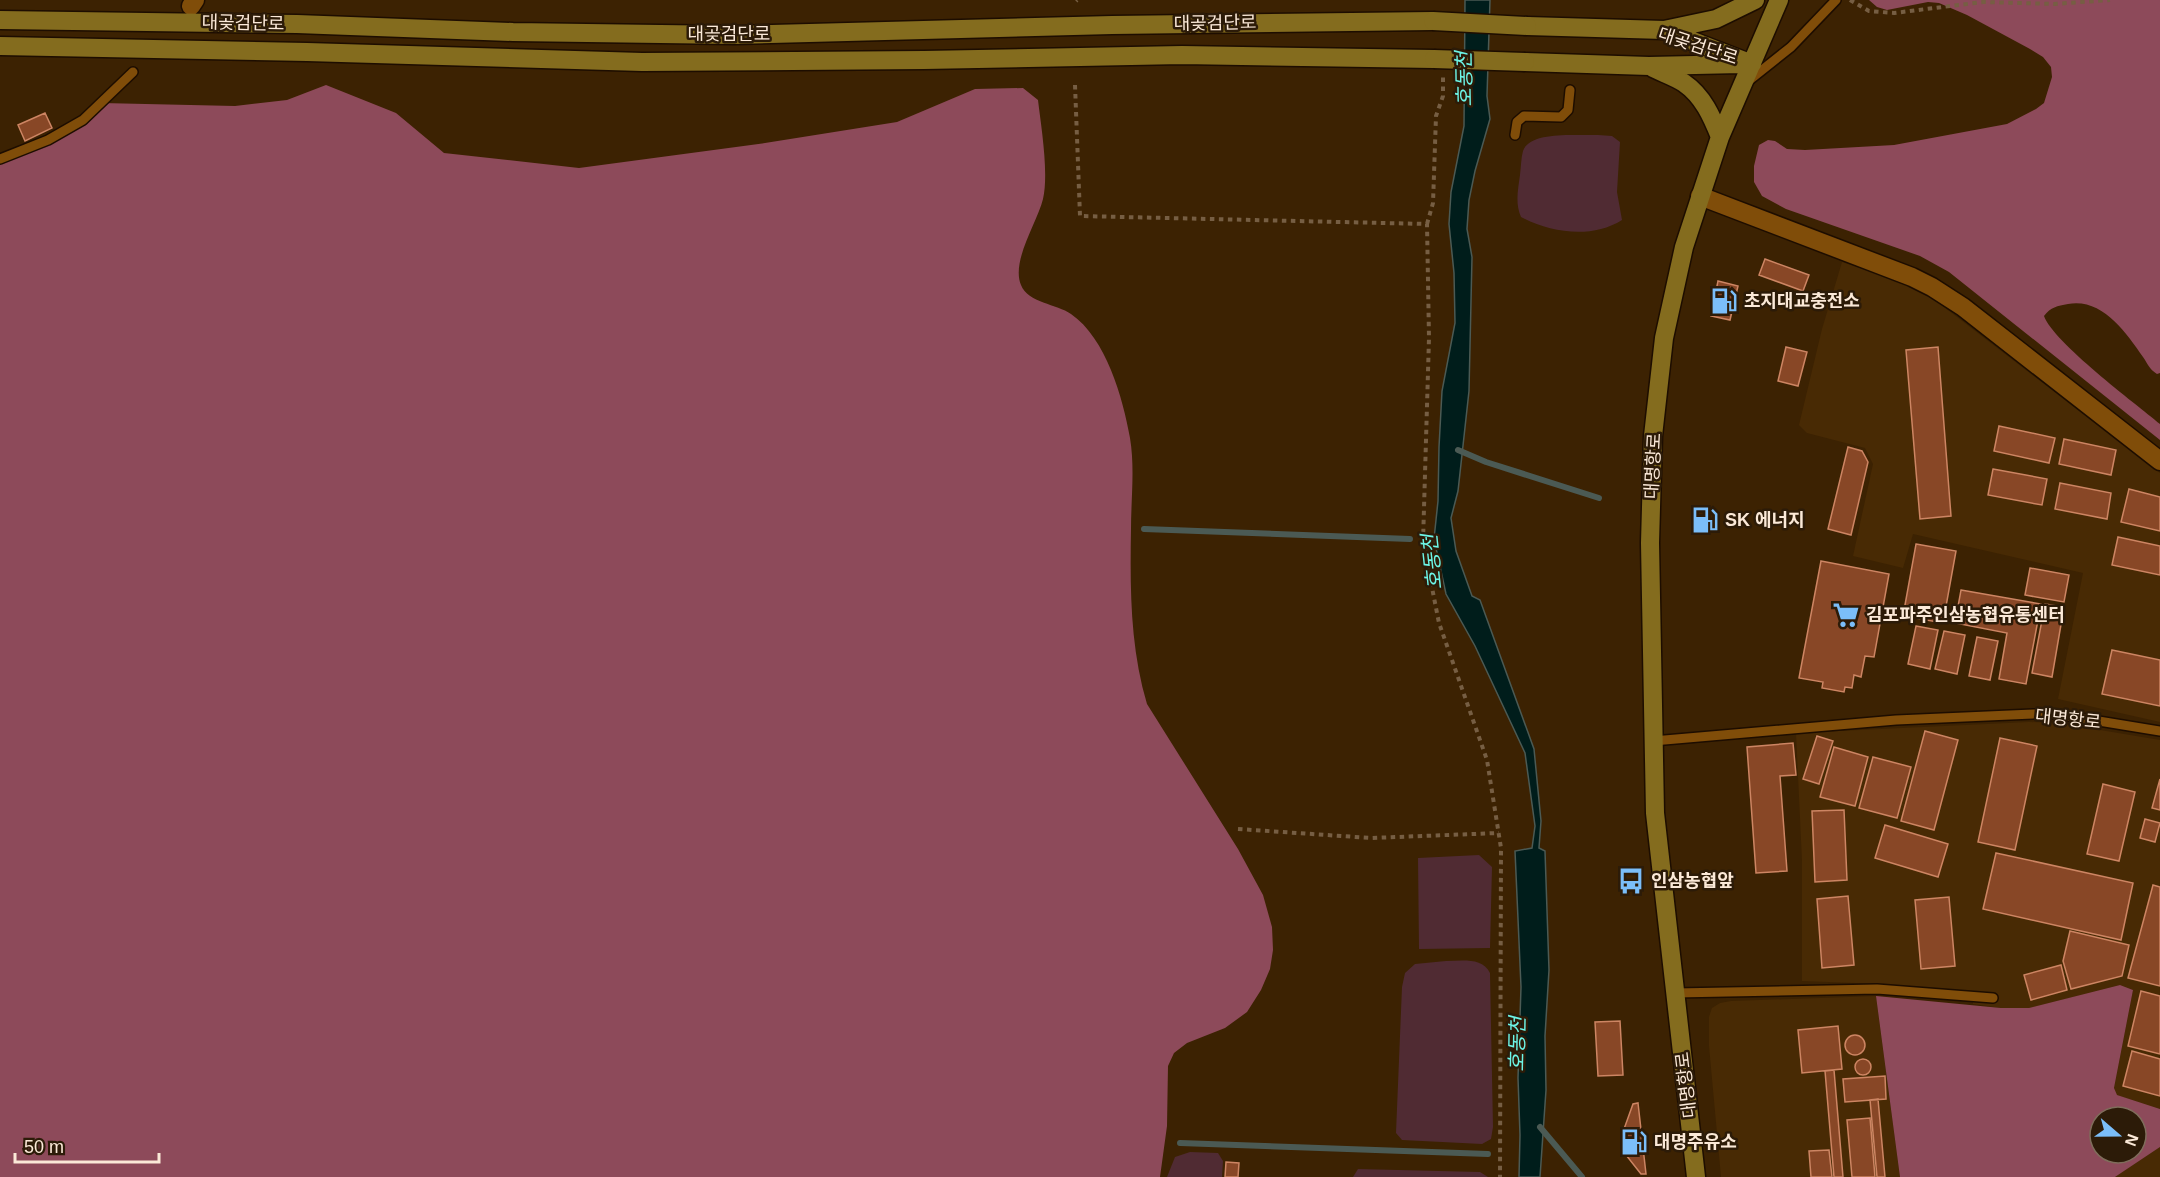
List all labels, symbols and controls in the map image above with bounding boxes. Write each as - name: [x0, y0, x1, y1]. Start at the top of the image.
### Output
- street label: 대곶검단로: [201, 12, 285, 34]
- street label: 대곶검단로: [1173, 12, 1257, 34]
- street label: 대곶검단로: [688, 24, 770, 44]
- street label: 대곶검단로: [1656, 24, 1740, 68]
- water label: 호동천: [1452, 49, 1475, 107]
- fuel station icon: 초지대교충전소: [1709, 286, 1739, 316]
- place label: 초지대교충전소: [1744, 291, 1860, 311]
- street label: 대명항로: [1641, 432, 1665, 500]
- fuel station icon: SK 에너지: [1690, 505, 1720, 535]
- place label: SK 에너지: [1725, 510, 1805, 530]
- water label: 호동천: [1418, 531, 1446, 591]
- supermarket icon: 김포파주인삼농협유통센터: [1831, 600, 1861, 630]
- place label: 김포파주인삼농협유통센터: [1866, 605, 2065, 625]
- street label: 대명항로: [2034, 706, 2102, 732]
- bus stop icon: 인삼농협앞: [1616, 866, 1646, 896]
- place label: 인삼농협앞: [1651, 871, 1734, 891]
- water label: 호동천: [1506, 1014, 1529, 1072]
- street label: 대명항로: [1672, 1051, 1700, 1119]
- north arrow: [2088, 1105, 2148, 1165]
- scale bar: [15, 1126, 159, 1164]
- fuel station icon: 대명주유소: [1619, 1127, 1649, 1157]
- place label: 대명주유소: [1654, 1132, 1737, 1152]
- text: N: [2122, 1132, 2142, 1148]
- text: 50 m: [24, 1137, 64, 1157]

